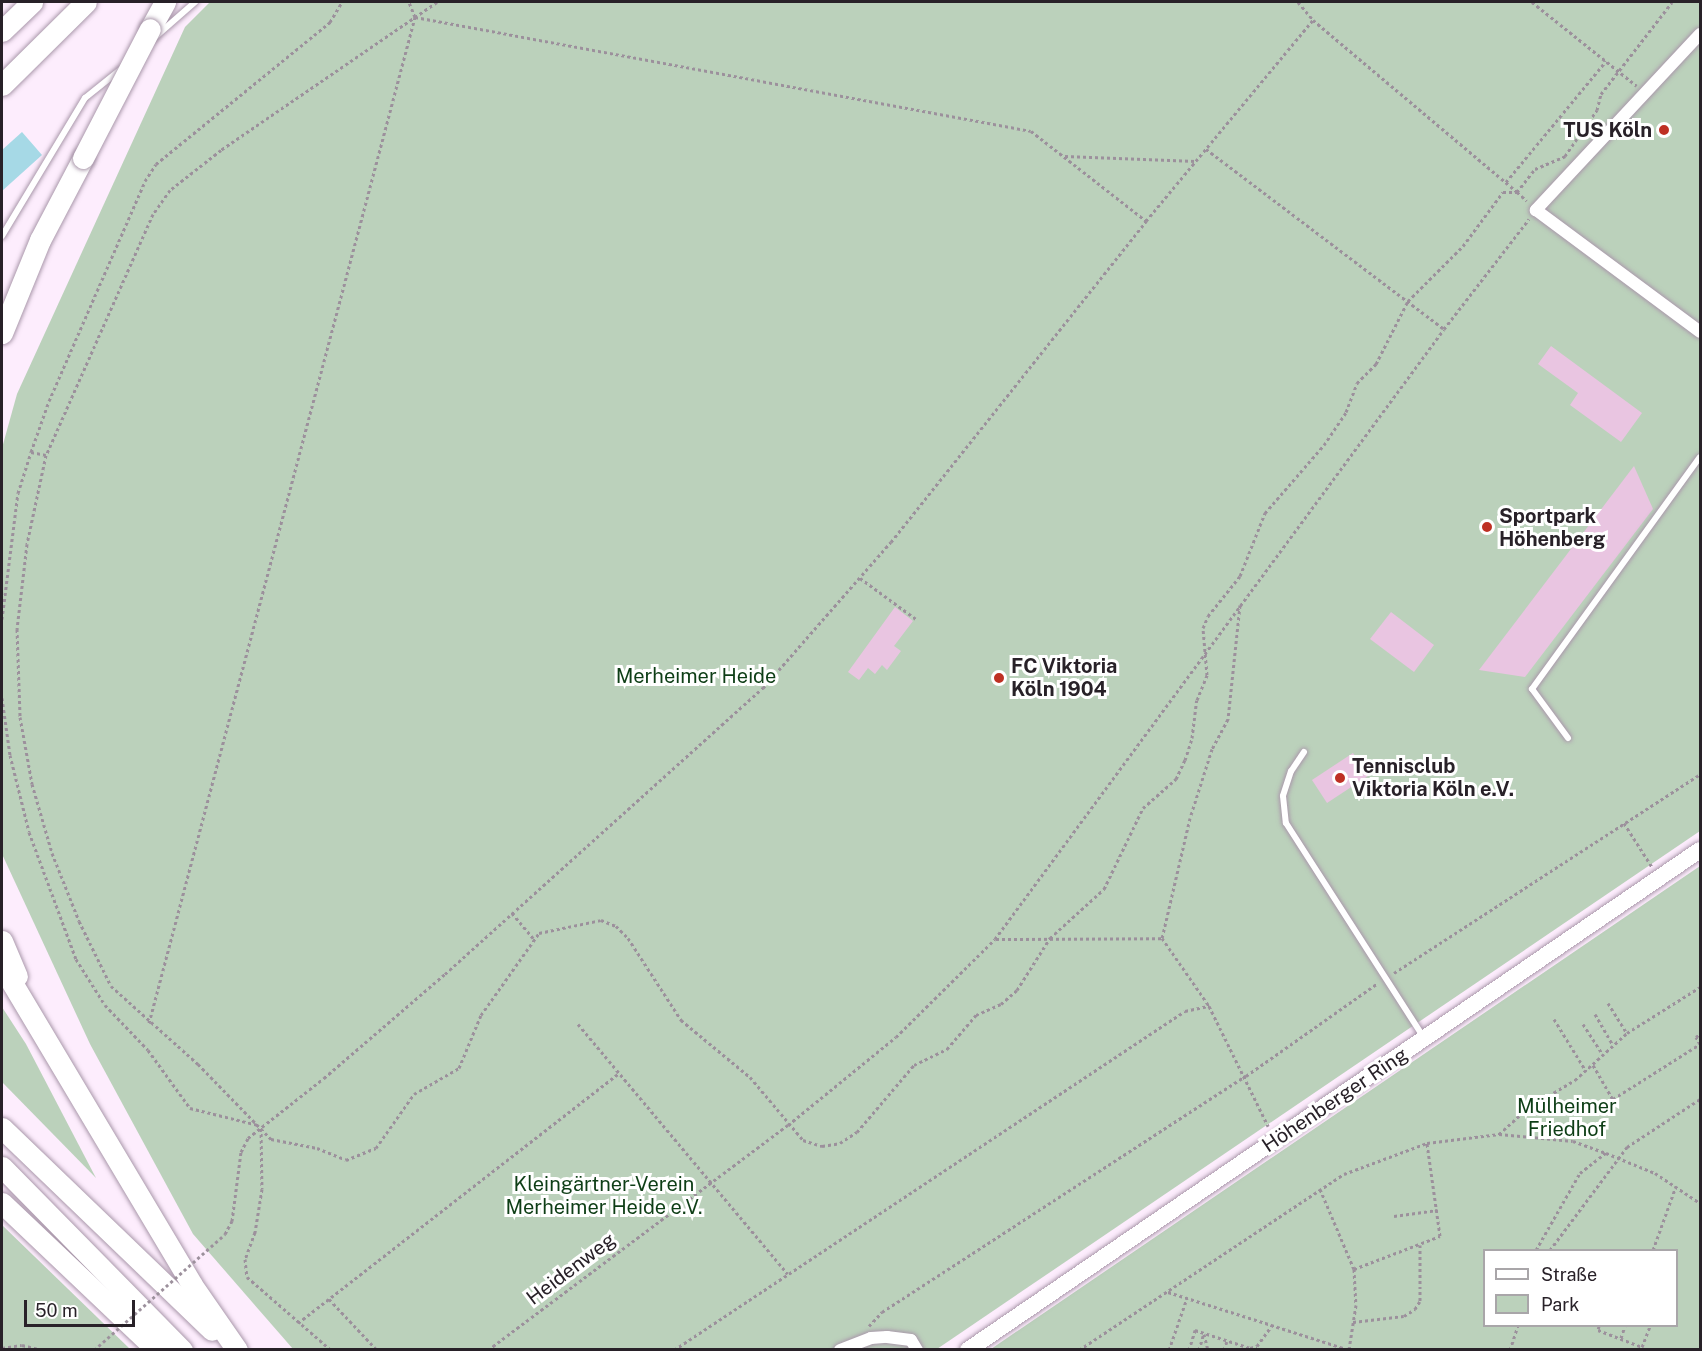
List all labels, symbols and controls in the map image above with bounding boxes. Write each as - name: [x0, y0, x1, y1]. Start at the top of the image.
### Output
- place label: TUS Köln: [1563, 118, 1652, 142]
- marker: TUS Köln: [1657, 123, 1671, 137]
- place label: Sportpark Höhenberg: [1499, 504, 1605, 551]
- marker: Sportpark Höhenberg: [1480, 520, 1494, 534]
- place label: FC Viktoria Köln 1904: [1011, 654, 1118, 701]
- park label: Merheimer Heide: [616, 664, 776, 688]
- marker: FC Viktoria Köln 1904: [992, 671, 1006, 685]
- place label: Tennisclub Viktoria Köln e.V.: [1352, 754, 1514, 801]
- marker: Tennisclub Viktoria Köln e.V.: [1333, 771, 1347, 785]
- street label: Höhenberger Ring: [1258, 1042, 1412, 1158]
- park label: Mülheimer Friedhof: [1517, 1094, 1617, 1141]
- park label: Kleingärtner-Verein Merheimer Heide e.V.: [505, 1172, 703, 1219]
- street label: Heidenweg: [522, 1228, 620, 1310]
- legend: [1483, 1249, 1678, 1327]
- text: Straße: [1541, 1264, 1597, 1285]
- scale bar: [27, 1288, 138, 1326]
- text: Park: [1541, 1294, 1579, 1315]
- text: 50 m: [35, 1300, 78, 1321]

